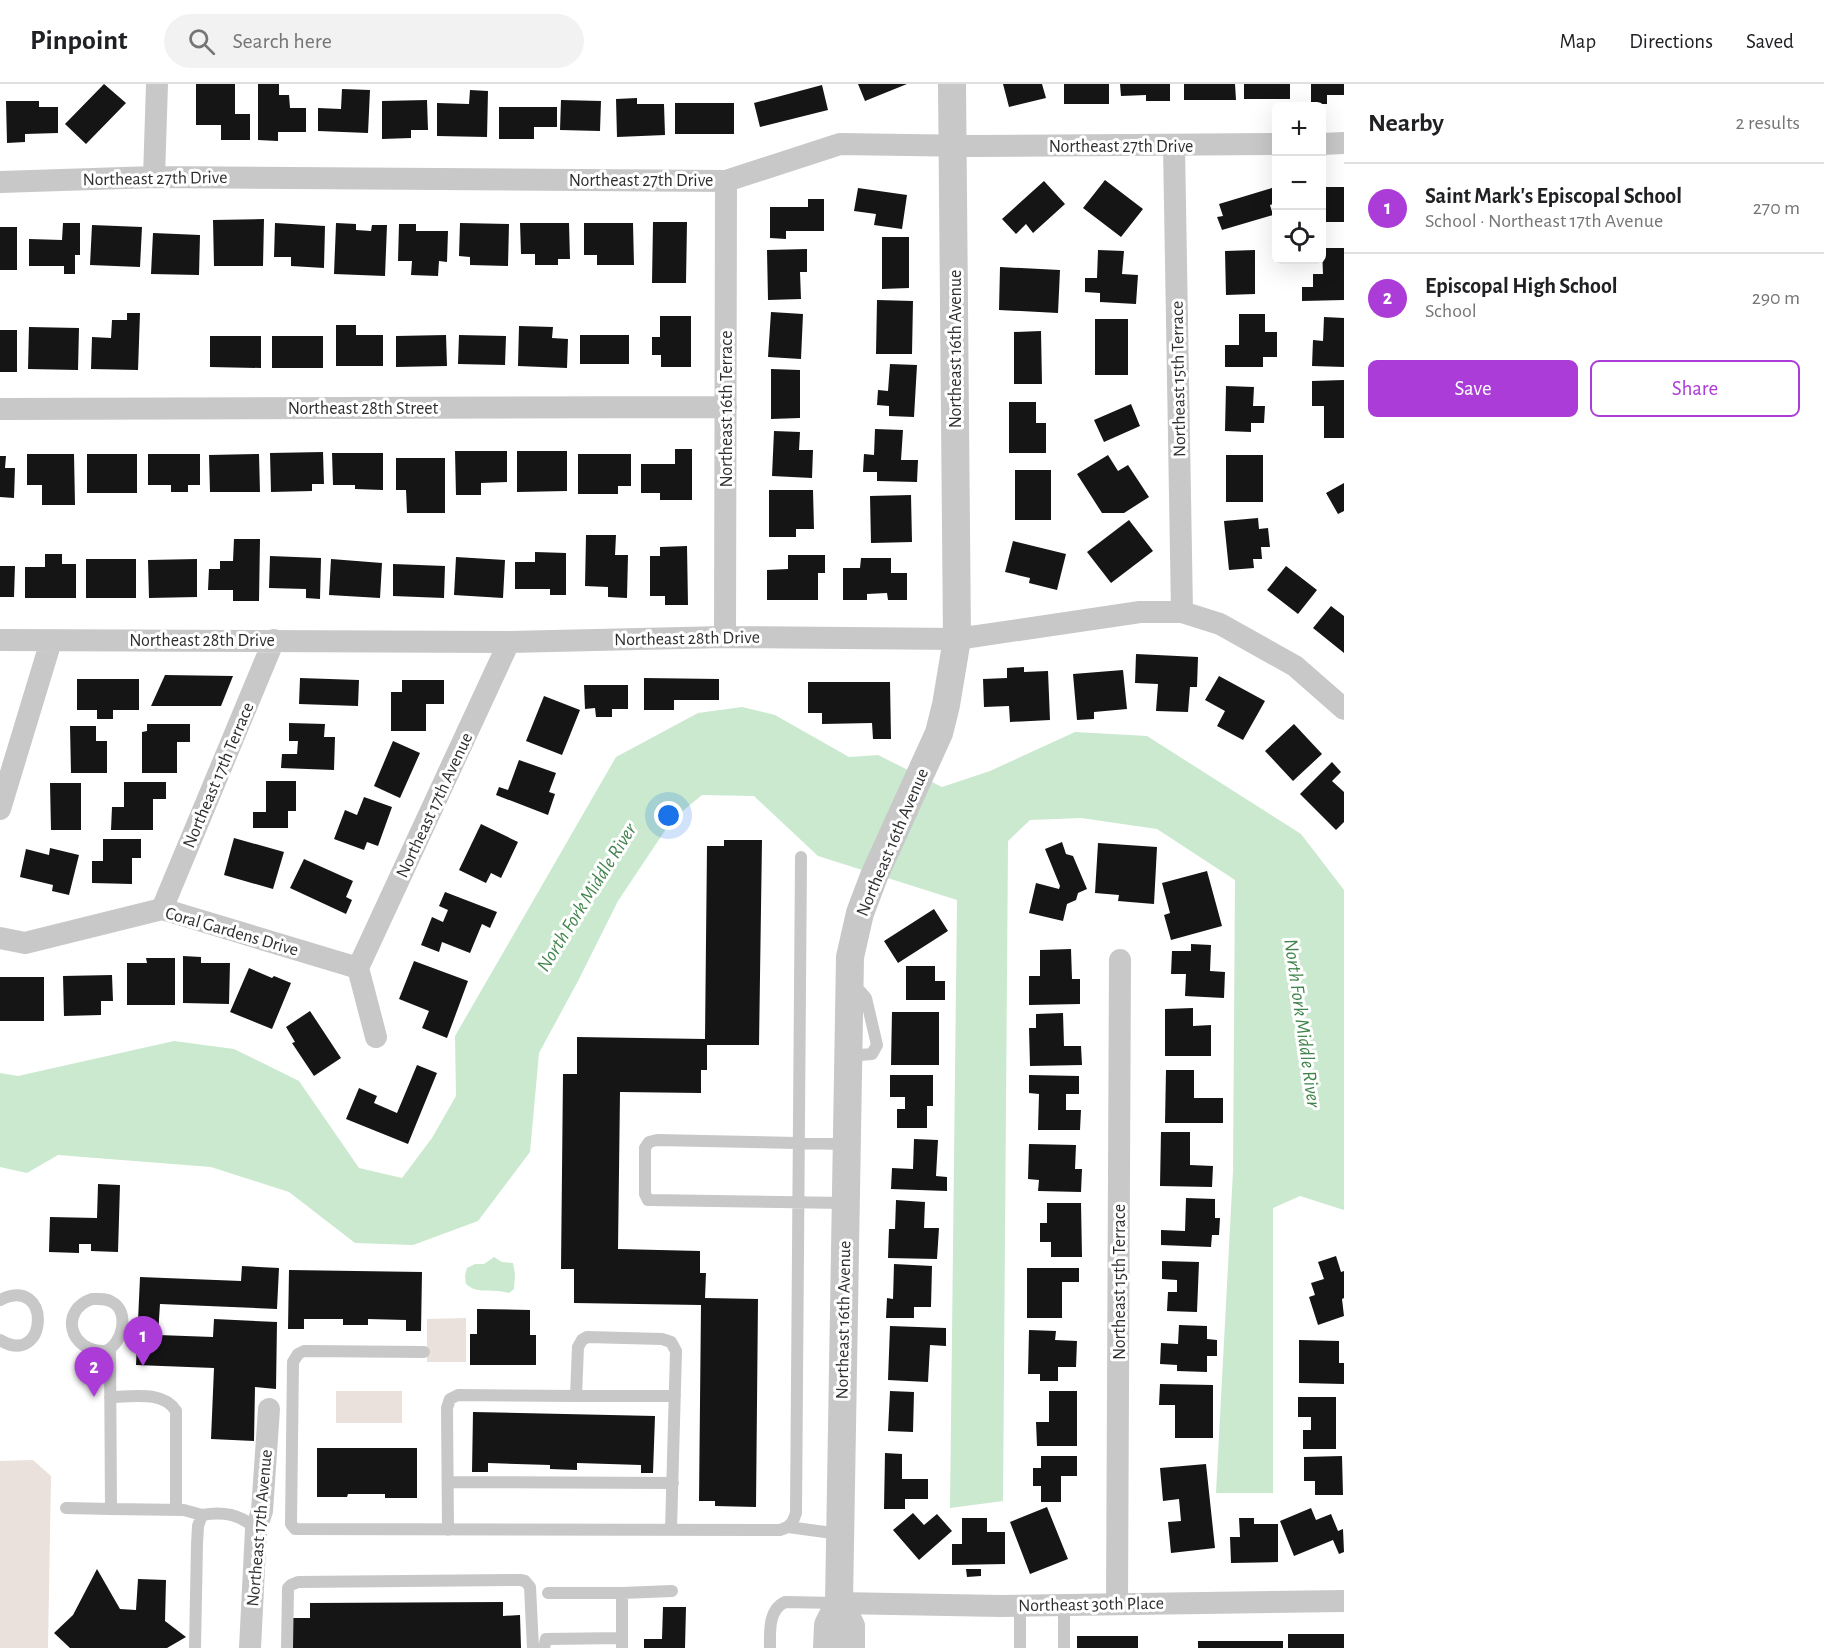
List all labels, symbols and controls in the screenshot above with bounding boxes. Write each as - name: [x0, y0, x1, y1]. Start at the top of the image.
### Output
- search box: [164, 14, 584, 68]
- icon: search: [185, 25, 218, 58]
- text: Pinpoint: [30, 27, 128, 55]
- text: Search here: [233, 30, 332, 52]
- text: Map: [1560, 31, 1596, 52]
- text: Directions: [1629, 31, 1713, 52]
- text: Saved: [1746, 31, 1794, 52]
- map controls: [1272, 102, 1326, 264]
- button: +: [1272, 102, 1326, 156]
- text: Nearby: [1368, 110, 1444, 136]
- text: 2 results: [1736, 113, 1800, 133]
- street label: Northeast 27th Drive: [1049, 138, 1193, 156]
- button: −: [1272, 156, 1326, 210]
- street label: Northeast 27th Drive: [83, 169, 228, 189]
- street label: Northeast 27th Drive: [569, 172, 713, 190]
- text: Saint Mark's Episcopal School: [1425, 185, 1682, 207]
- text: 1: [1384, 198, 1391, 218]
- text: 270 m: [1753, 198, 1800, 218]
- button: locate: [1272, 210, 1326, 264]
- text: School · Northeast 17th Avenue: [1425, 211, 1663, 231]
- street label: Northeast 16th Avenue: [947, 270, 965, 428]
- text: Episcopal High School: [1425, 275, 1618, 297]
- text: 2: [1383, 288, 1392, 308]
- text: 290 m: [1752, 288, 1800, 308]
- street label: Northeast 15th Terrace: [1169, 301, 1189, 457]
- text: School: [1425, 301, 1477, 321]
- street label: Northeast 16th Terrace: [718, 330, 736, 488]
- button: Save: [1368, 360, 1578, 417]
- button: Share: [1590, 360, 1800, 417]
- street label: Northeast 28th Street: [288, 400, 439, 418]
- street label: Northeast 28th Drive: [614, 629, 760, 649]
- street label: Northeast 28th Drive: [129, 632, 275, 650]
- street label: Northeast 17th Terrace: [180, 700, 258, 851]
- street label: Northeast 17th Avenue: [393, 730, 476, 881]
- street label: Northeast 16th Avenue: [854, 766, 932, 919]
- your location: [654, 801, 683, 830]
- water label: North Fork Middle River: [533, 820, 641, 975]
- street label: Coral Gardens Drive: [163, 904, 300, 960]
- water label: North Fork Middle River: [1280, 937, 1324, 1109]
- street label: Northeast 15th Terrace: [1111, 1204, 1129, 1360]
- street label: Northeast 16th Avenue: [834, 1241, 854, 1400]
- pin: 1: [124, 1316, 162, 1366]
- pin: 2: [74, 1348, 113, 1397]
- street label: Northeast 17th Avenue: [244, 1449, 276, 1607]
- street label: Northeast 30th Place: [1018, 1595, 1164, 1615]

